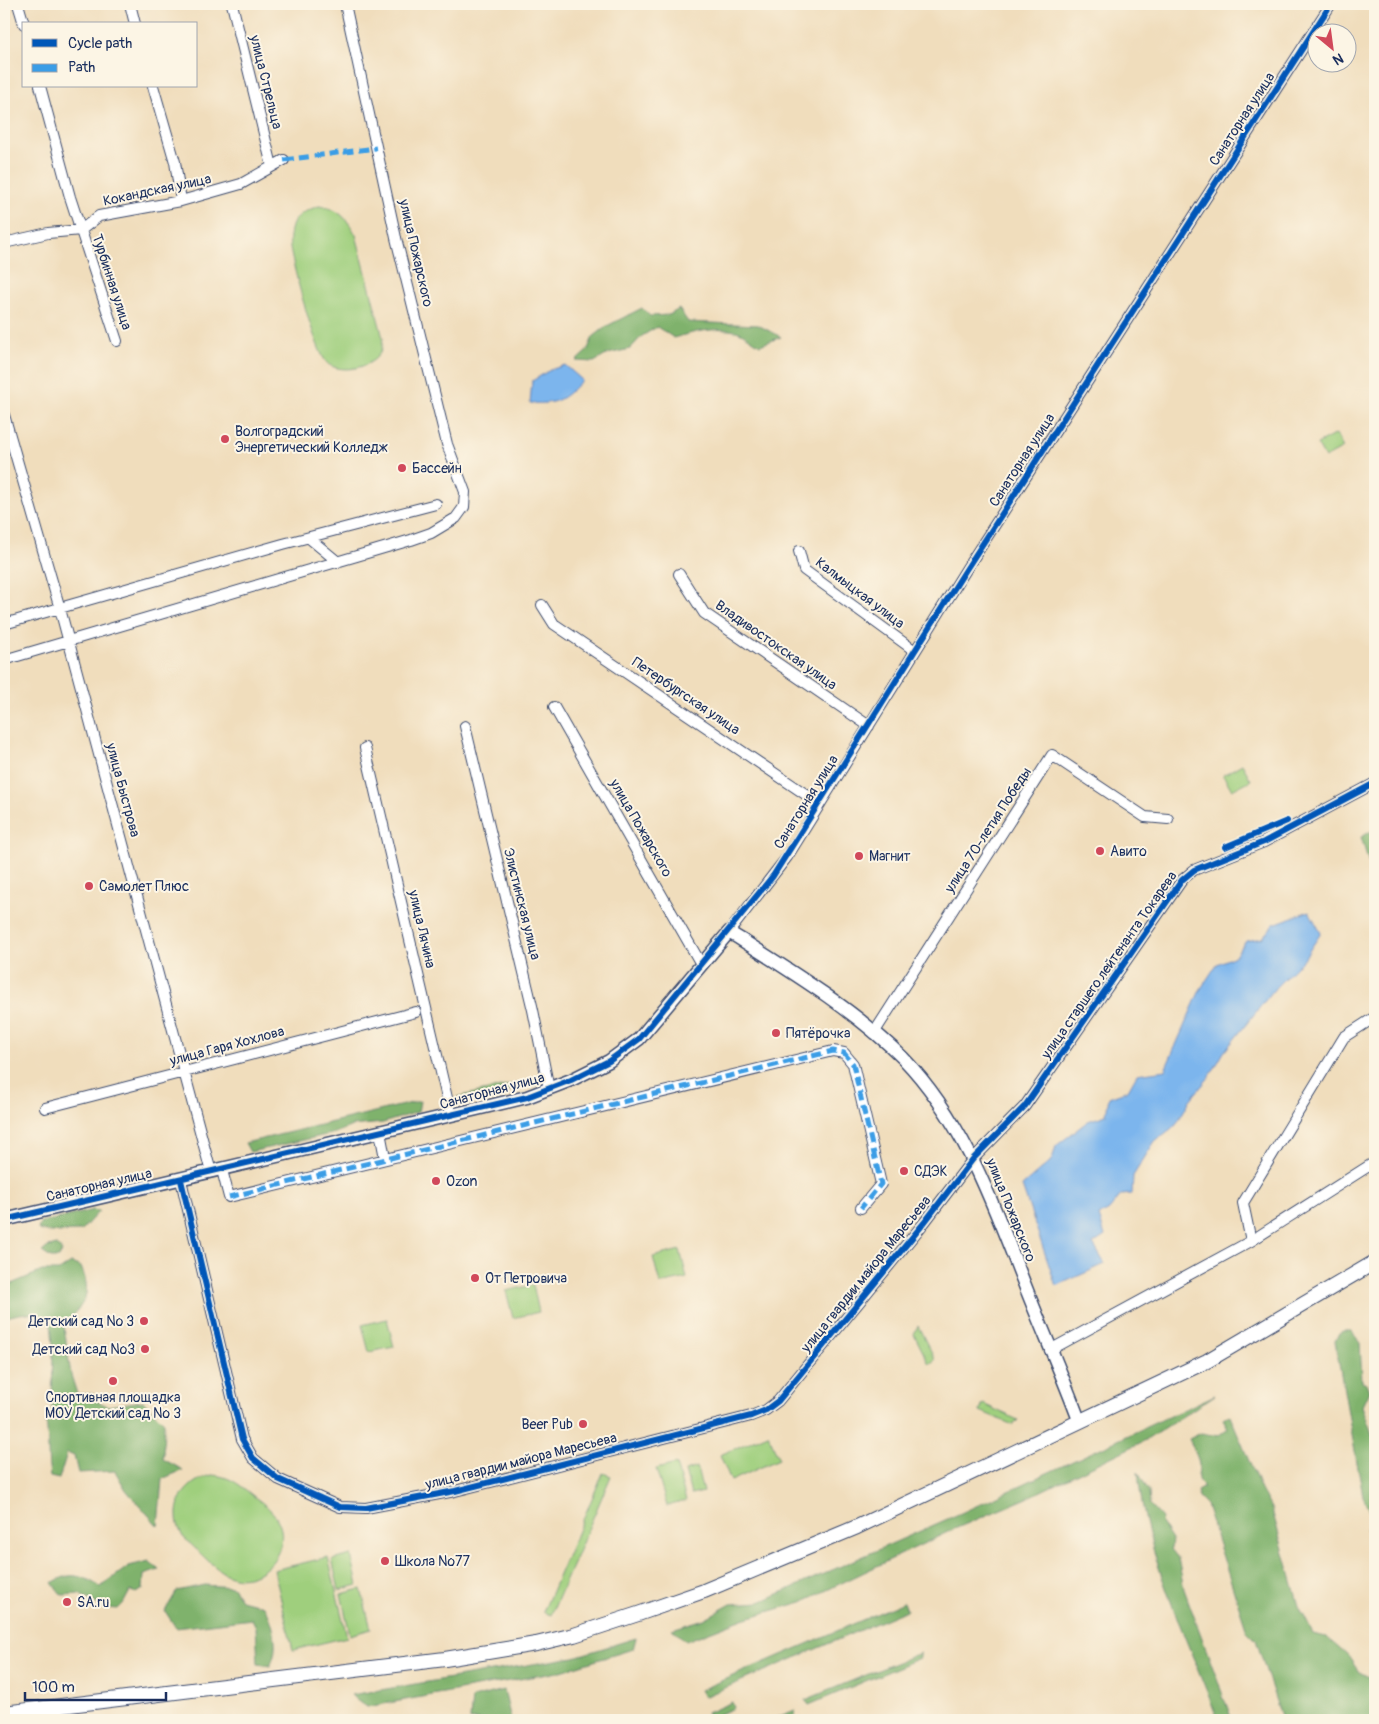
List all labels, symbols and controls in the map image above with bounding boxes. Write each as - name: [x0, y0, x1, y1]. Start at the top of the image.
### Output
- legend: [22, 22, 198, 88]
- north arrow: [1306, 22, 1356, 72]
- street label: улица Стрельца: [246, 32, 286, 131]
- text: Cycle path: [68, 34, 132, 53]
- text: N: [1330, 49, 1346, 69]
- text: Path: [68, 58, 95, 77]
- street label: Санаторная улица: [1206, 69, 1278, 169]
- street label: Кокандская улица: [101, 170, 213, 210]
- street label: улица Пожарского: [395, 197, 437, 309]
- street label: Турбинная улица: [89, 232, 135, 332]
- street label: Санаторная улица: [986, 410, 1058, 510]
- place label: Волгоградский Энергетический Колледж: [235, 423, 388, 456]
- marker: Волгоградский Энергетический Колледж: [219, 433, 231, 445]
- place label: Бассейн: [412, 460, 462, 477]
- marker: Бассейн: [396, 462, 408, 474]
- street label: Калмыцкая улица: [812, 554, 908, 632]
- street label: Владивостокская улица: [712, 597, 840, 693]
- street label: Петербургская улица: [629, 654, 743, 738]
- street label: улица Быстрова: [102, 740, 144, 839]
- street label: Санаторная улица: [770, 752, 842, 852]
- street label: улица 70-летия Победы: [941, 764, 1035, 897]
- street label: улица Пожарского: [606, 775, 676, 880]
- place label: Авито: [1110, 843, 1147, 860]
- marker: Авито: [1094, 845, 1106, 857]
- street label: Элистинская улица: [500, 846, 544, 962]
- place label: Магнит: [869, 848, 911, 865]
- marker: Магнит: [853, 850, 865, 862]
- street label: улица старшего лейтенанта Токарева: [1037, 868, 1180, 1063]
- place label: Самолет Плюс: [99, 878, 189, 895]
- marker: Самолет Плюс: [83, 880, 95, 892]
- street label: улица Лячина: [405, 887, 439, 970]
- street label: улица Гаря Хохлова: [167, 1023, 286, 1070]
- place label: Пятёрочка: [786, 1025, 850, 1042]
- marker: Пятёрочка: [770, 1027, 782, 1039]
- street label: Санаторная улица: [438, 1069, 546, 1113]
- street label: улица Пожарского: [982, 1155, 1040, 1265]
- place label: СДЭК: [914, 1163, 948, 1180]
- street label: Санаторная улица: [45, 1165, 153, 1205]
- marker: СДЭК: [898, 1165, 910, 1177]
- place label: Ozon: [446, 1173, 478, 1190]
- marker: Ozon: [430, 1175, 442, 1187]
- street label: улица гвардии майора Маресьева: [797, 1192, 934, 1357]
- place label: От Петровича: [485, 1270, 567, 1287]
- marker: От Петровича: [469, 1272, 481, 1284]
- place label: Детский сад № 3: [27, 1313, 134, 1330]
- marker: Детский сад № 3: [138, 1315, 150, 1327]
- place label: Детский сад №3: [32, 1341, 135, 1358]
- marker: Детский сад №3: [139, 1343, 151, 1355]
- marker: Спортивная площадка МОУ Детский сад № 3: [107, 1375, 119, 1387]
- place label: Спортивная площадка МОУ Детский сад № 3: [45, 1389, 181, 1422]
- place label: Beer Pub: [522, 1416, 573, 1433]
- marker: Beer Pub: [577, 1418, 589, 1430]
- street label: улица гвардии майора Маресьева: [423, 1429, 618, 1493]
- place label: Школа №77: [395, 1553, 470, 1570]
- marker: Школа №77: [379, 1555, 391, 1567]
- place label: SA.ru: [77, 1594, 109, 1611]
- marker: SA.ru: [61, 1596, 73, 1608]
- scale bar: [25, 1669, 166, 1701]
- text: 100 m: [32, 1678, 75, 1697]

